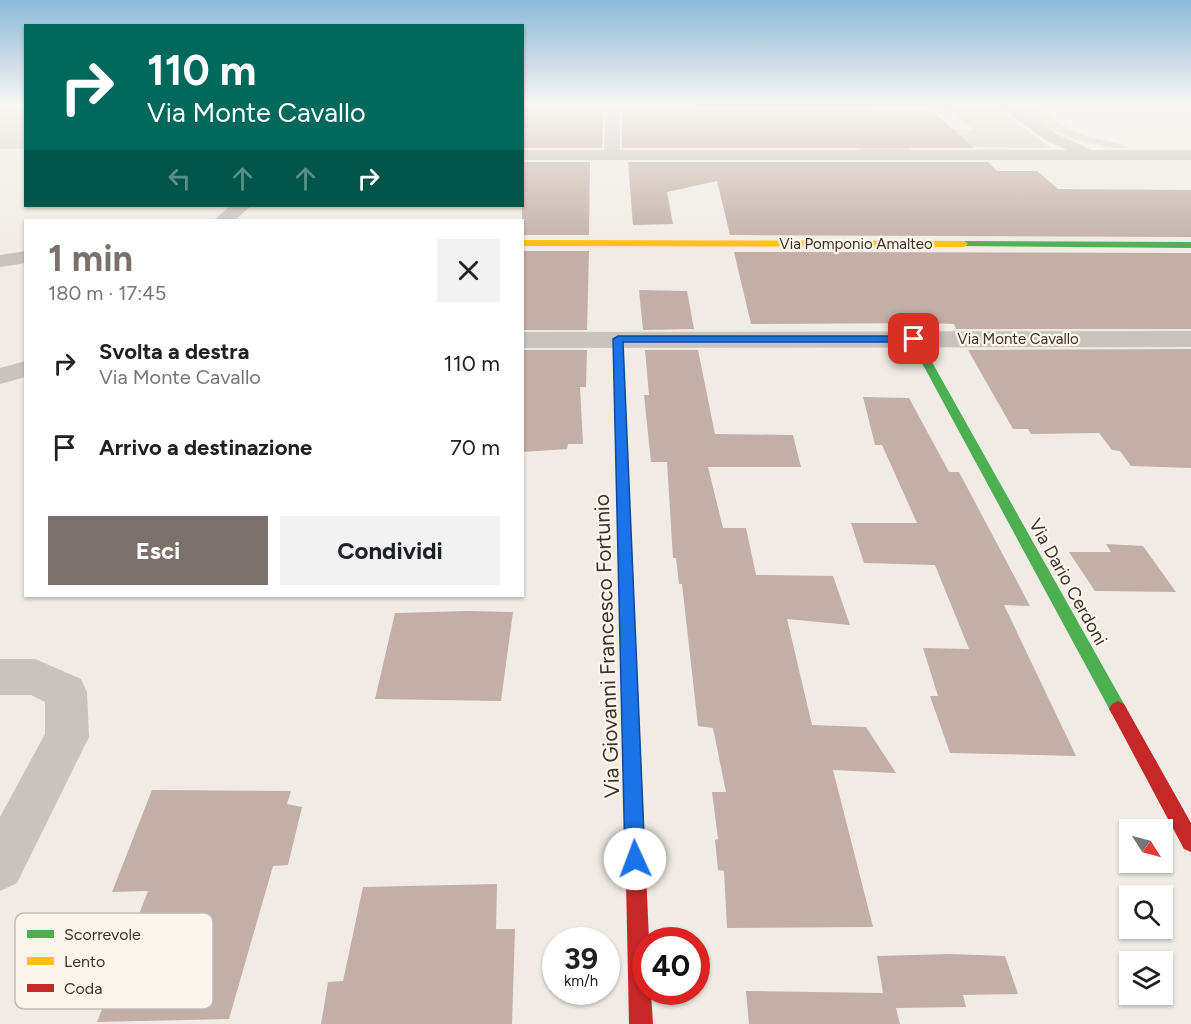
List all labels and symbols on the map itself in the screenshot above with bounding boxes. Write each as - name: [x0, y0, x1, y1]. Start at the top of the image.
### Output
- street label: Via Pomponio Amalteo: [779, 235, 933, 253]
- pin: [888, 313, 939, 364]
- street label: Via Monte Cavallo: [957, 330, 1079, 348]
- street label: Via Giovanni Francesco Fortunio: [589, 494, 624, 798]
- street label: Via Dario Cerdoni: [1024, 515, 1112, 649]
- north arrow: [1119, 819, 1173, 873]
- position arrow: [603, 827, 667, 891]
- legend: [15, 913, 213, 1009]
- text: Scorrevole: [64, 925, 141, 944]
- speed limit sign: 40: [632, 927, 710, 1005]
- text: Lento: [64, 952, 105, 971]
- text: Coda: [64, 979, 102, 998]

